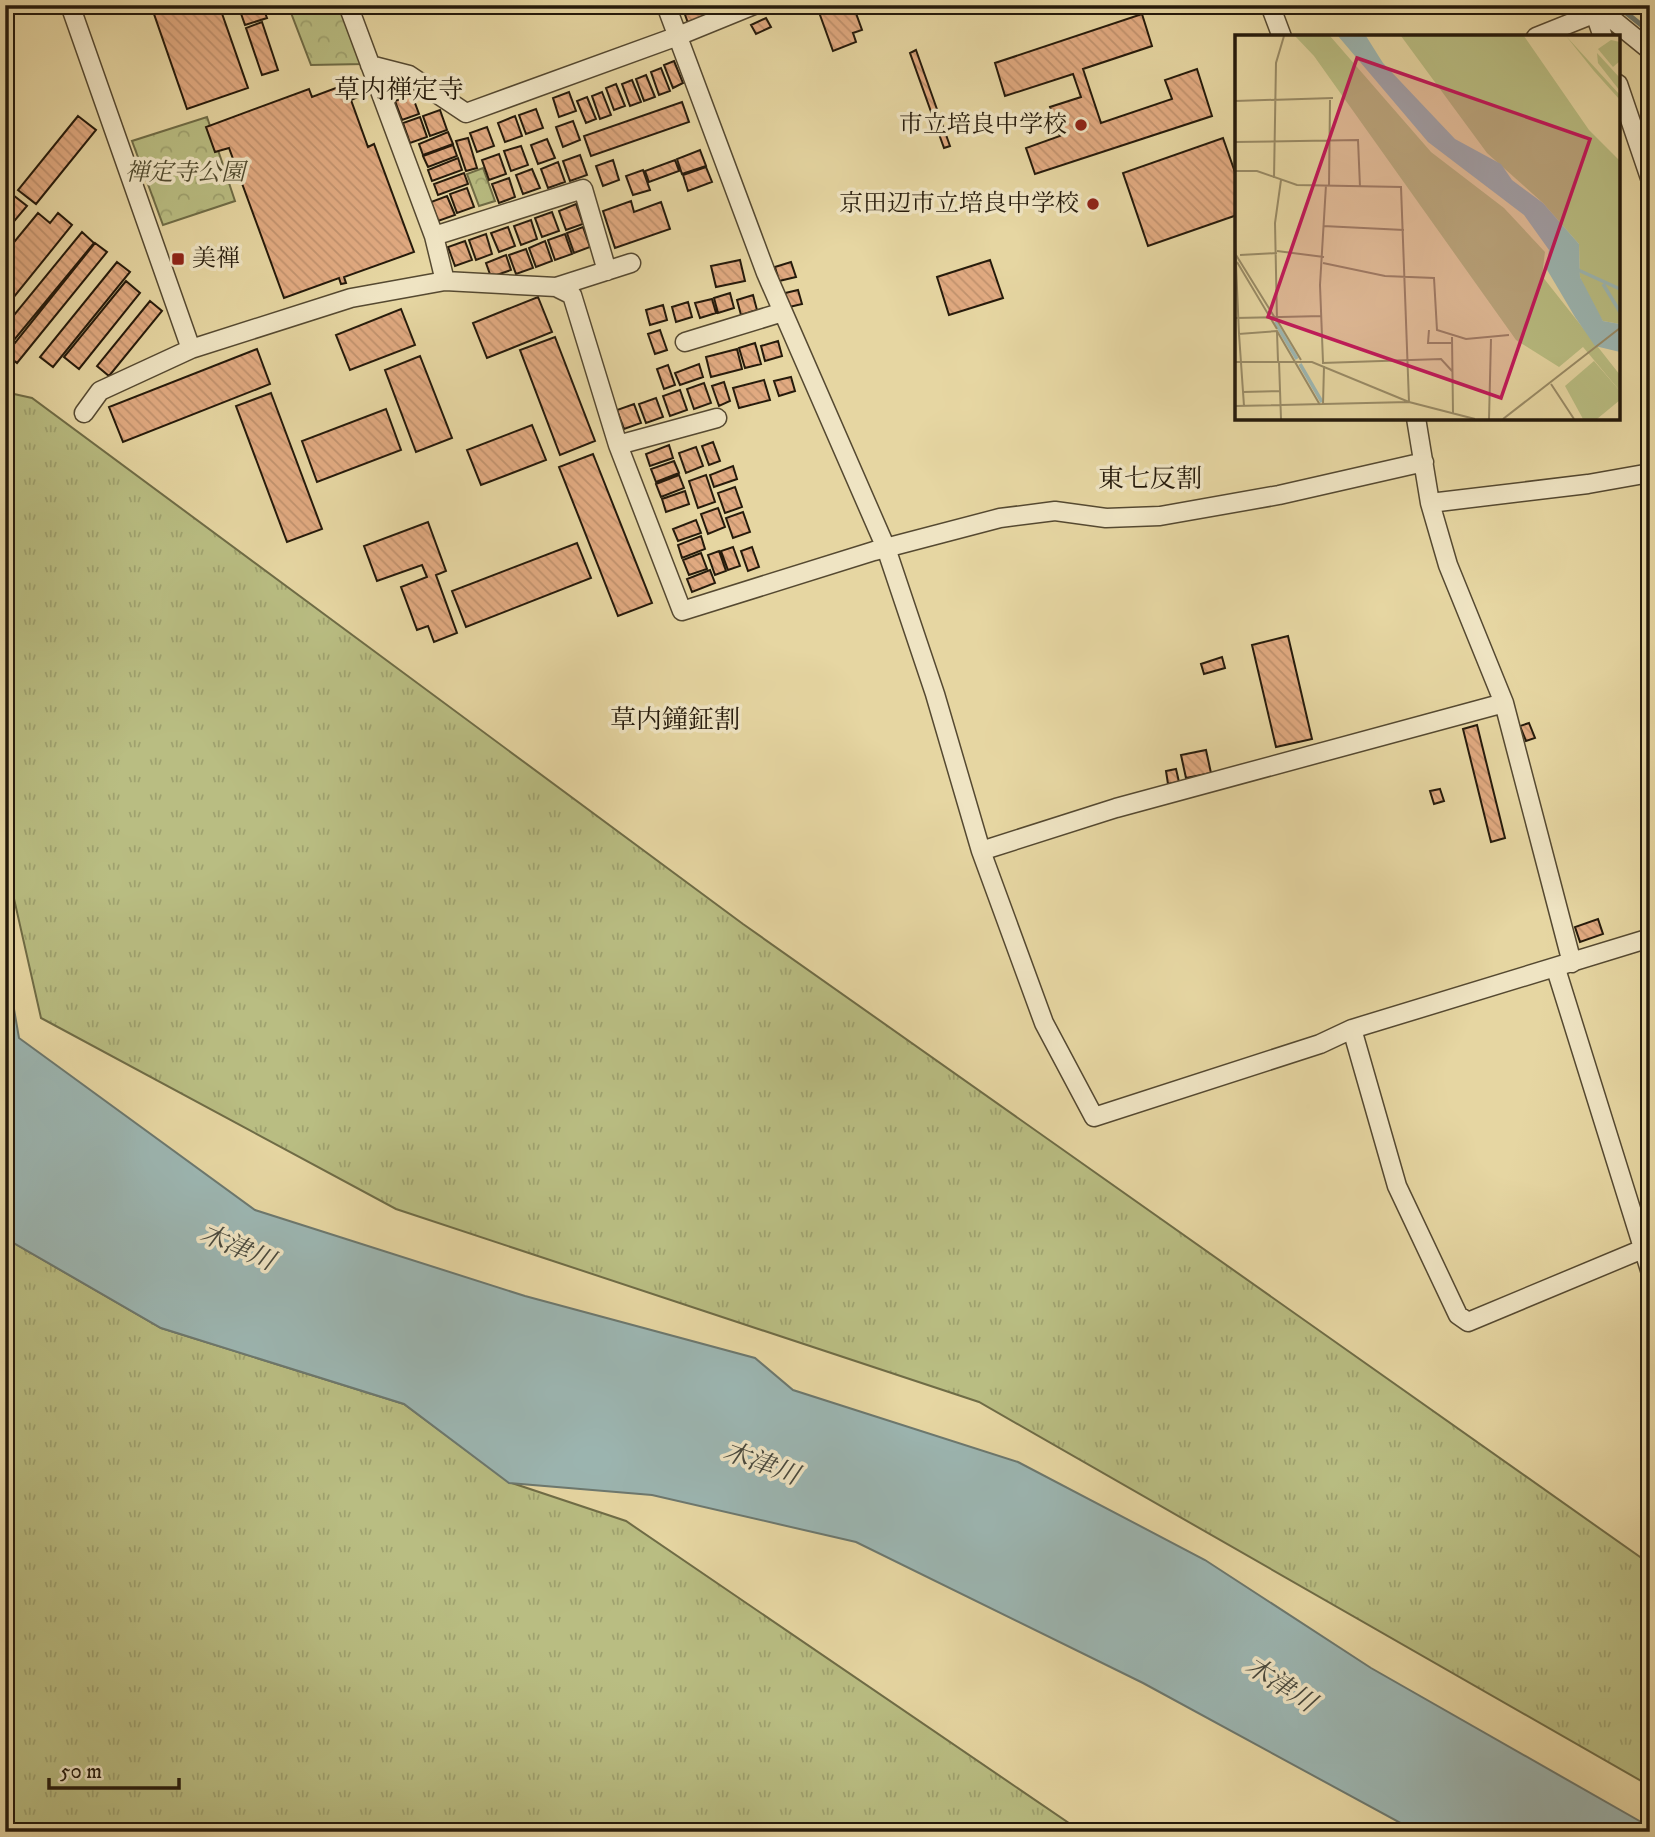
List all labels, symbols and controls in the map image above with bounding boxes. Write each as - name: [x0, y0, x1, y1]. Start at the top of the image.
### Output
- inset map: [1235, 35, 1620, 420]
- district label: 草内禅定寺: [334, 74, 464, 107]
- place label: 市立培良中学校: [899, 110, 1067, 140]
- marker: 市立培良中学校: [1073, 117, 1089, 133]
- park label: 禅定寺公園: [125, 158, 249, 188]
- place label: 京田辺市立培良中学校: [839, 189, 1079, 219]
- marker: 京田辺市立培良中学校: [1085, 196, 1101, 212]
- place label: 美禅: [192, 244, 240, 274]
- marker: 美禅: [170, 251, 186, 267]
- district label: 東七反割: [1098, 463, 1202, 496]
- district label: 草内鐘鉦割: [610, 704, 740, 737]
- water label: 木津川: [195, 1218, 282, 1280]
- water label: 木津川: [719, 1435, 806, 1494]
- water label: 木津川: [1238, 1650, 1324, 1722]
- scale bar: [49, 1746, 178, 1790]
- text: 50 m: [60, 1759, 102, 1785]

